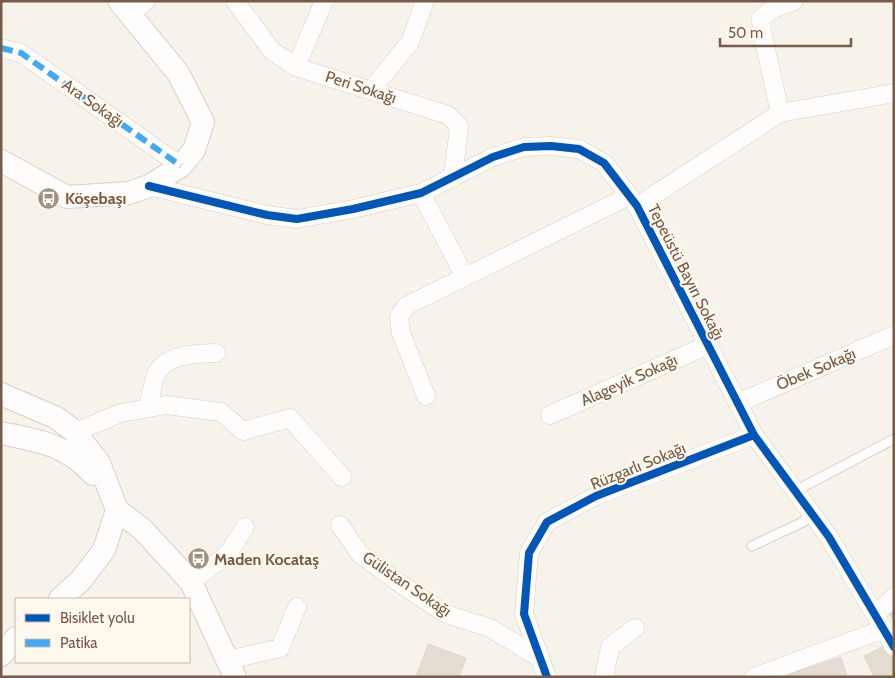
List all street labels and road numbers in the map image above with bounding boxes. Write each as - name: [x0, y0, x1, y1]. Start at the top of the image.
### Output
- street label: Peri Sokağı: [323, 67, 399, 107]
- street label: Ara Sokağı: [59, 75, 127, 131]
- street label: Tepeüstü Bayırı Sokağı: [644, 201, 728, 343]
- street label: Öbek Sokağı: [773, 344, 859, 394]
- street label: Alageyik Sokağı: [578, 350, 680, 410]
- street label: Rüzgarlı Sokağı: [588, 438, 688, 494]
- street label: Gülistan Sokağı: [359, 547, 455, 621]

